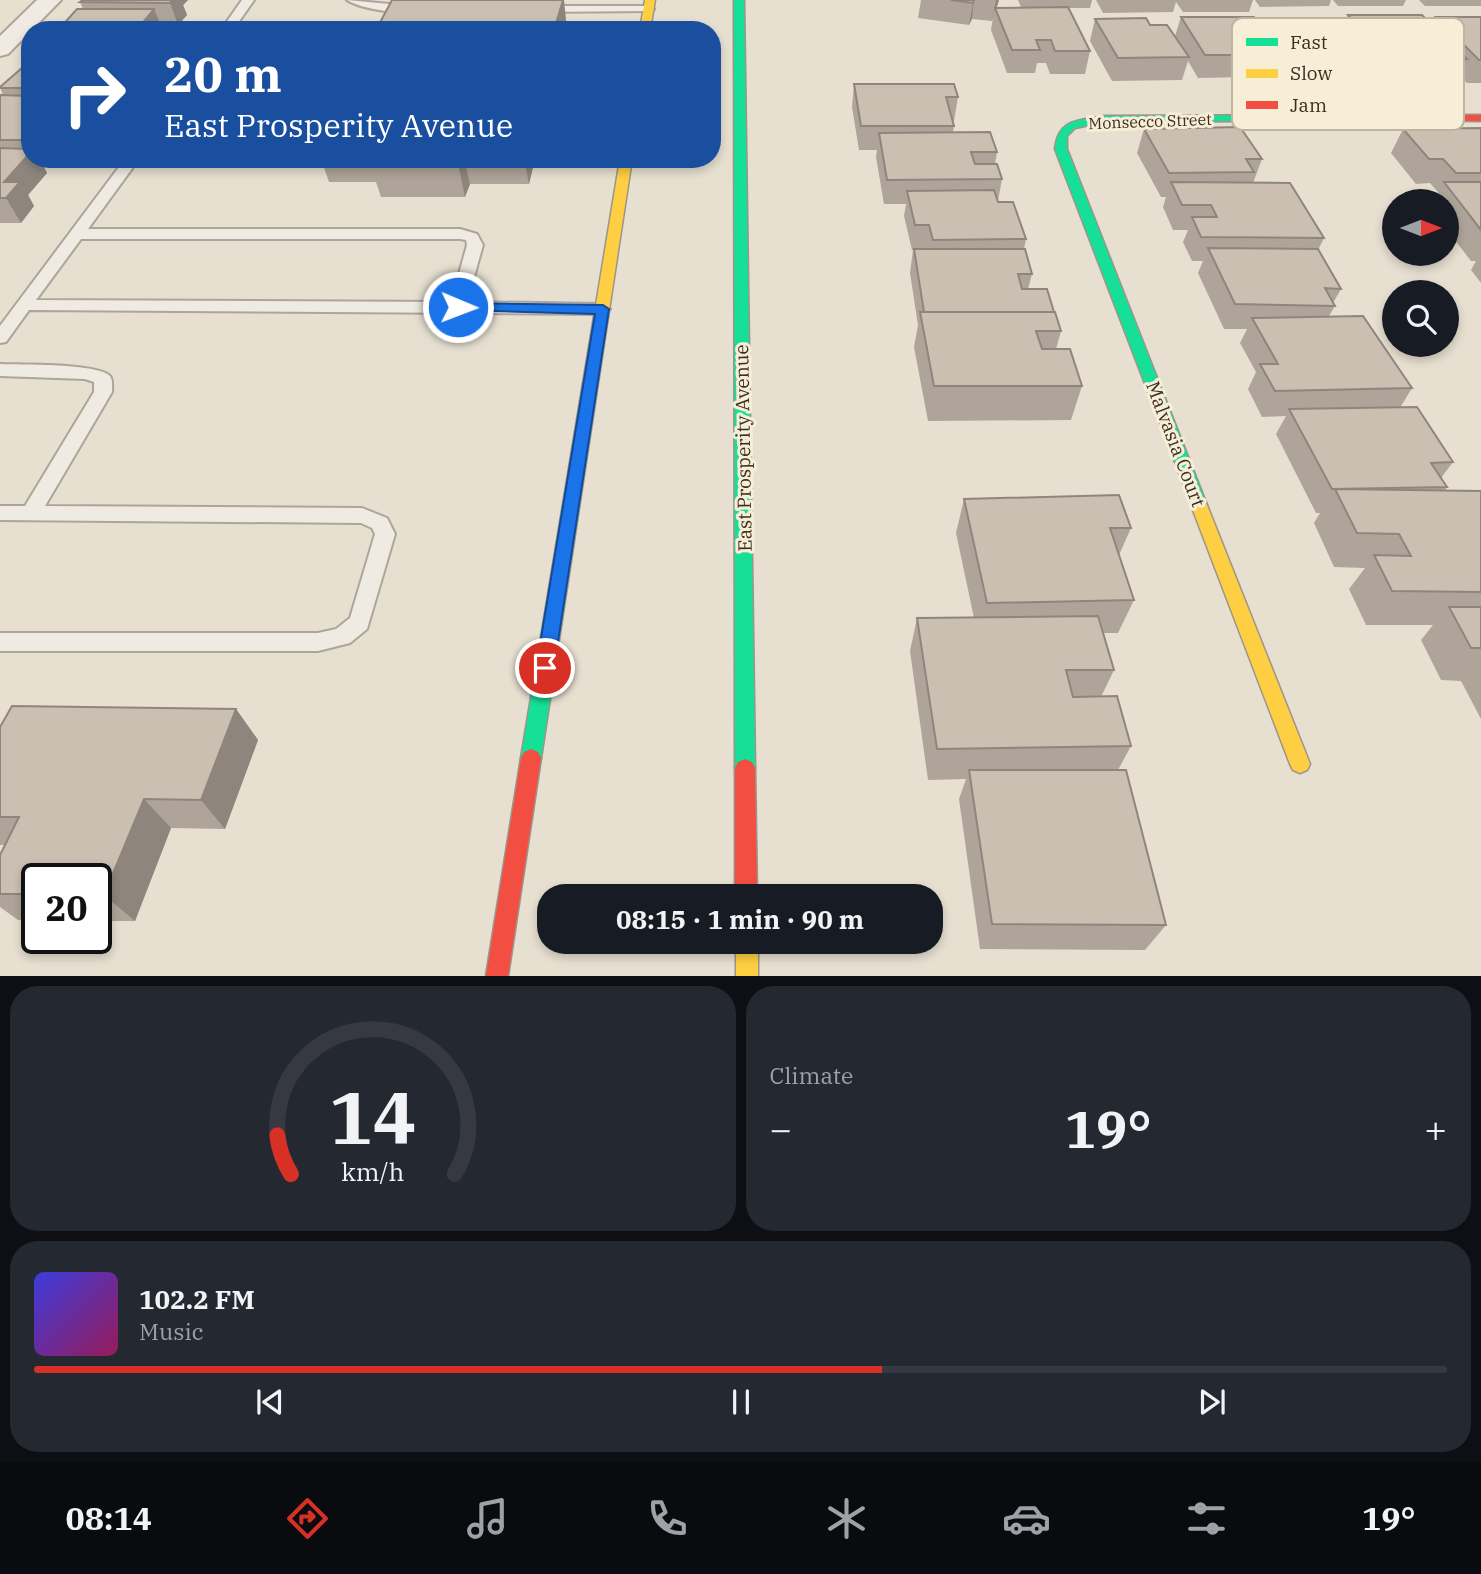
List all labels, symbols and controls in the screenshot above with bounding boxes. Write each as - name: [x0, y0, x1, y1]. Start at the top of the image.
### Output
- legend: [1232, 18, 1464, 130]
- text: Fast: [1290, 30, 1328, 54]
- text: 20 m: [164, 42, 282, 105]
- icon: right: [49, 49, 140, 140]
- text: Slow: [1290, 61, 1332, 85]
- text: Jam: [1290, 93, 1327, 117]
- text: East Prosperity Avenue: [164, 104, 513, 146]
- street label: Monsecco Street: [1088, 109, 1212, 133]
- north arrow: [1382, 189, 1460, 266]
- map controls: [1382, 189, 1459, 357]
- position arrow: [421, 270, 495, 344]
- button: search: [1382, 280, 1459, 357]
- street label: East Prosperity Avenue: [729, 344, 757, 552]
- street label: Malvasia Court: [1141, 378, 1211, 511]
- pin: [515, 638, 575, 698]
- icon: arrive: [526, 649, 564, 687]
- speed limit sign: 20: [21, 863, 112, 954]
- text: 08:15 · 1 min · 90 m: [616, 902, 864, 936]
- text: Climate: [770, 1060, 853, 1090]
- text: 14: [329, 1070, 416, 1165]
- text: 19°: [1065, 1095, 1152, 1162]
- text: −: [770, 1104, 792, 1153]
- text: +: [1424, 1104, 1447, 1153]
- text: km/h: [341, 1155, 404, 1188]
- text: 102.2 FM: [139, 1282, 255, 1316]
- text: Music: [139, 1316, 204, 1346]
- icon: previous: [251, 1383, 289, 1421]
- icon: pause: [722, 1383, 760, 1421]
- icon: next: [1193, 1383, 1231, 1421]
- icon: directions: [283, 1494, 332, 1543]
- icon: music: [463, 1494, 512, 1543]
- icon: phone: [643, 1494, 692, 1543]
- icon: climate: [822, 1494, 871, 1543]
- icon: car: [1002, 1494, 1051, 1543]
- icon: filters: [1182, 1494, 1231, 1543]
- text: 08:14: [65, 1497, 152, 1539]
- text: 19°: [1362, 1497, 1416, 1539]

